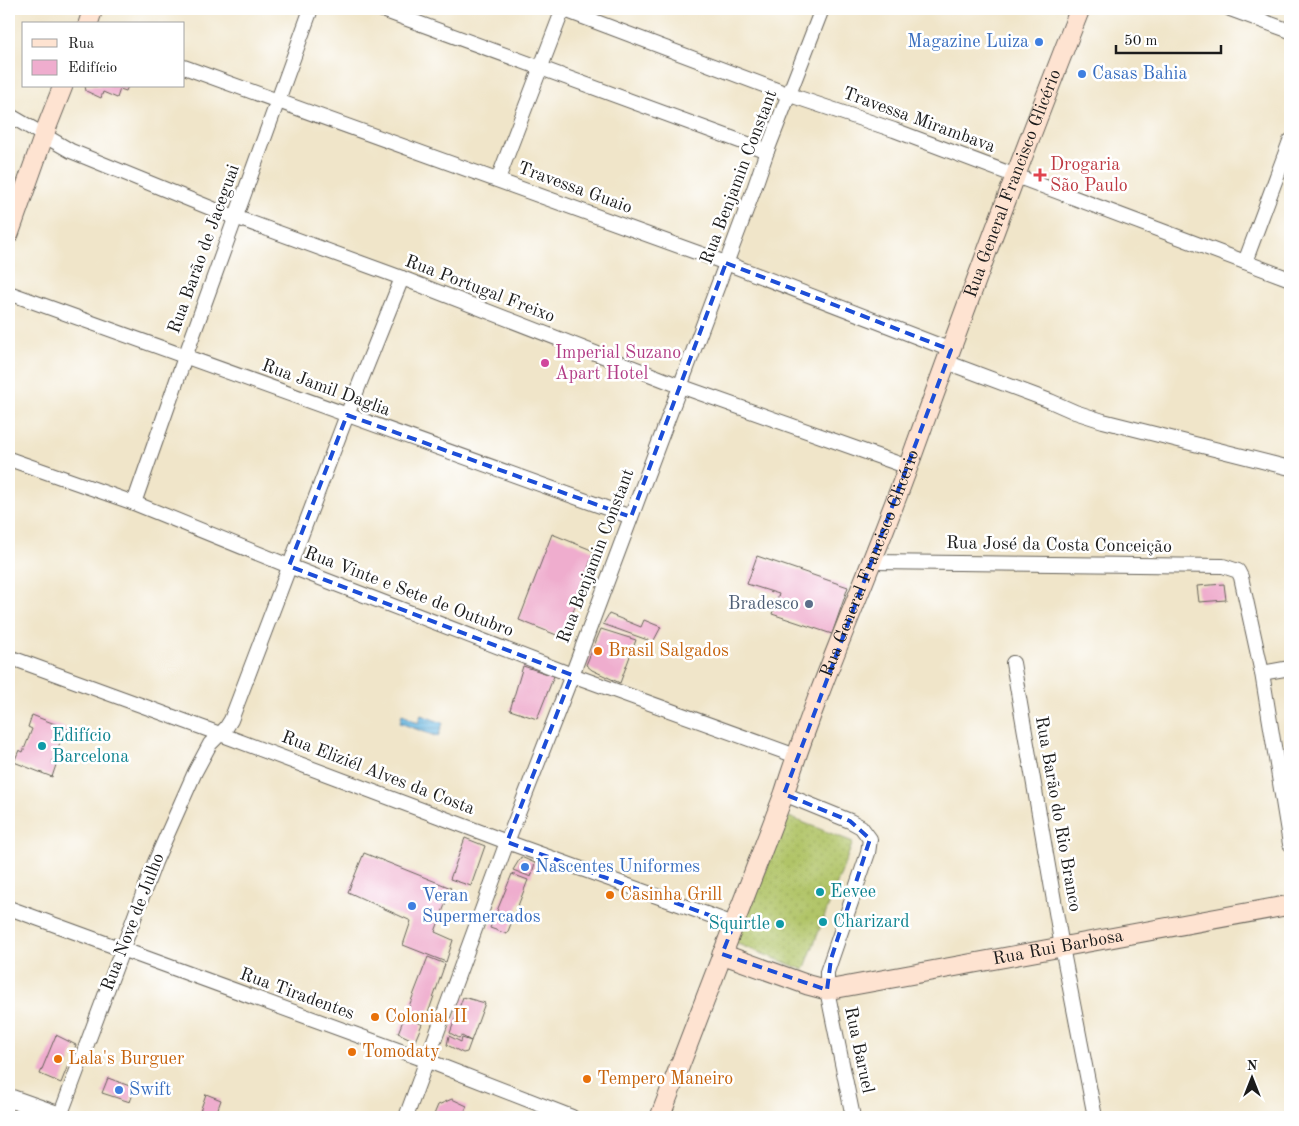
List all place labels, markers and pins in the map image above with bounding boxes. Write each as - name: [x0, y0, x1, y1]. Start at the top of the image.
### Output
- place label: Magazine Luiza: [907, 33, 1029, 51]
- marker: Magazine Luiza: [1033, 36, 1045, 48]
- place label: Casas Bahia: [1092, 65, 1187, 83]
- marker: Casas Bahia: [1076, 68, 1088, 80]
- place label: Drogaria São Paulo: [1050, 156, 1128, 195]
- marker: Drogaria São Paulo: [1034, 169, 1046, 181]
- place label: Imperial Suzano Apart Hotel: [555, 344, 681, 383]
- marker: Imperial Suzano Apart Hotel: [539, 357, 551, 369]
- place label: Bradesco: [728, 595, 799, 613]
- marker: Bradesco: [803, 598, 815, 610]
- place label: Brasil Salgados: [608, 642, 729, 660]
- marker: Brasil Salgados: [592, 645, 604, 657]
- place label: Edifício Barcelona: [52, 727, 129, 766]
- marker: Edifício Barcelona: [36, 740, 48, 752]
- place label: Nascentes Uniformes: [535, 858, 700, 876]
- marker: Nascentes Uniformes: [519, 861, 531, 873]
- place label: Eevee: [830, 883, 876, 901]
- place label: Casinha Grill: [620, 886, 722, 904]
- marker: Eevee: [814, 886, 826, 898]
- place label: Veran Supermercados: [422, 887, 541, 926]
- marker: Casinha Grill: [604, 889, 616, 901]
- marker: Veran Supermercados: [406, 900, 418, 912]
- place label: Charizard: [833, 913, 910, 931]
- place label: Squirtle: [709, 915, 770, 933]
- marker: Charizard: [817, 916, 829, 928]
- marker: Squirtle: [774, 918, 786, 930]
- place label: Colonial II: [385, 1008, 467, 1026]
- marker: Colonial II: [369, 1011, 381, 1023]
- place label: Tomodaty: [362, 1043, 440, 1061]
- marker: Tomodaty: [346, 1046, 358, 1058]
- place label: Lala's Burguer: [68, 1050, 185, 1068]
- marker: Lala's Burguer: [52, 1053, 64, 1065]
- place label: Tempero Maneiro: [597, 1070, 733, 1088]
- marker: Tempero Maneiro: [581, 1073, 593, 1085]
- place label: Swift: [129, 1081, 171, 1099]
- marker: Swift: [113, 1084, 125, 1096]

